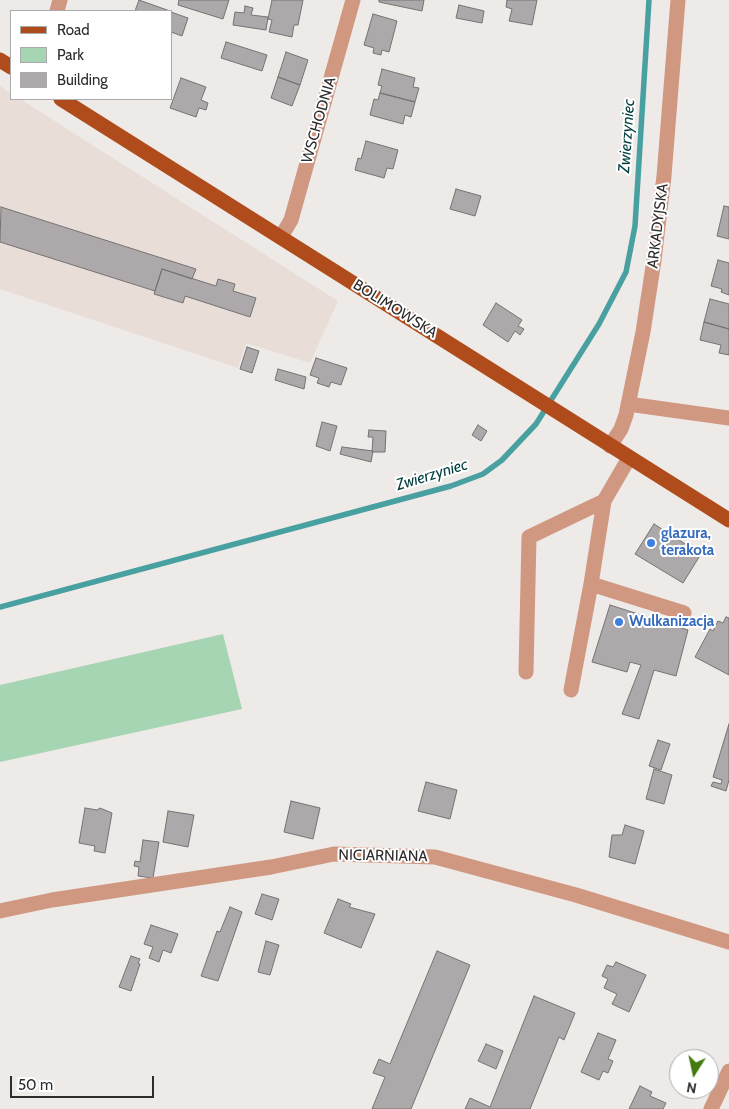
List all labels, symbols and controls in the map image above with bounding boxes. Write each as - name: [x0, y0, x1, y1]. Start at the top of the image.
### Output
- legend: [10, 10, 172, 100]
- text: Road: [57, 21, 90, 39]
- text: Park: [57, 46, 84, 64]
- text: Building: [57, 71, 108, 89]
- street label: WSCHODNIA: [298, 75, 340, 165]
- water label: Zwierzyniec: [615, 98, 639, 174]
- street label: ARKADYJSKA: [644, 183, 672, 269]
- street label: BOLIMOWSKA: [350, 276, 440, 342]
- water label: Zwierzyniec: [394, 455, 470, 495]
- place label: glazura, terakota: [661, 525, 714, 560]
- marker: glazura, terakota: [645, 537, 657, 549]
- place label: Wulkanizacja: [629, 613, 714, 631]
- marker: Wulkanizacja: [613, 616, 625, 628]
- street label: NICIARNIANA: [338, 846, 428, 866]
- north arrow: [669, 1049, 719, 1099]
- scale bar: [12, 1066, 156, 1098]
- text: 50 m: [18, 1076, 53, 1094]
- text: N: [685, 1078, 698, 1098]

